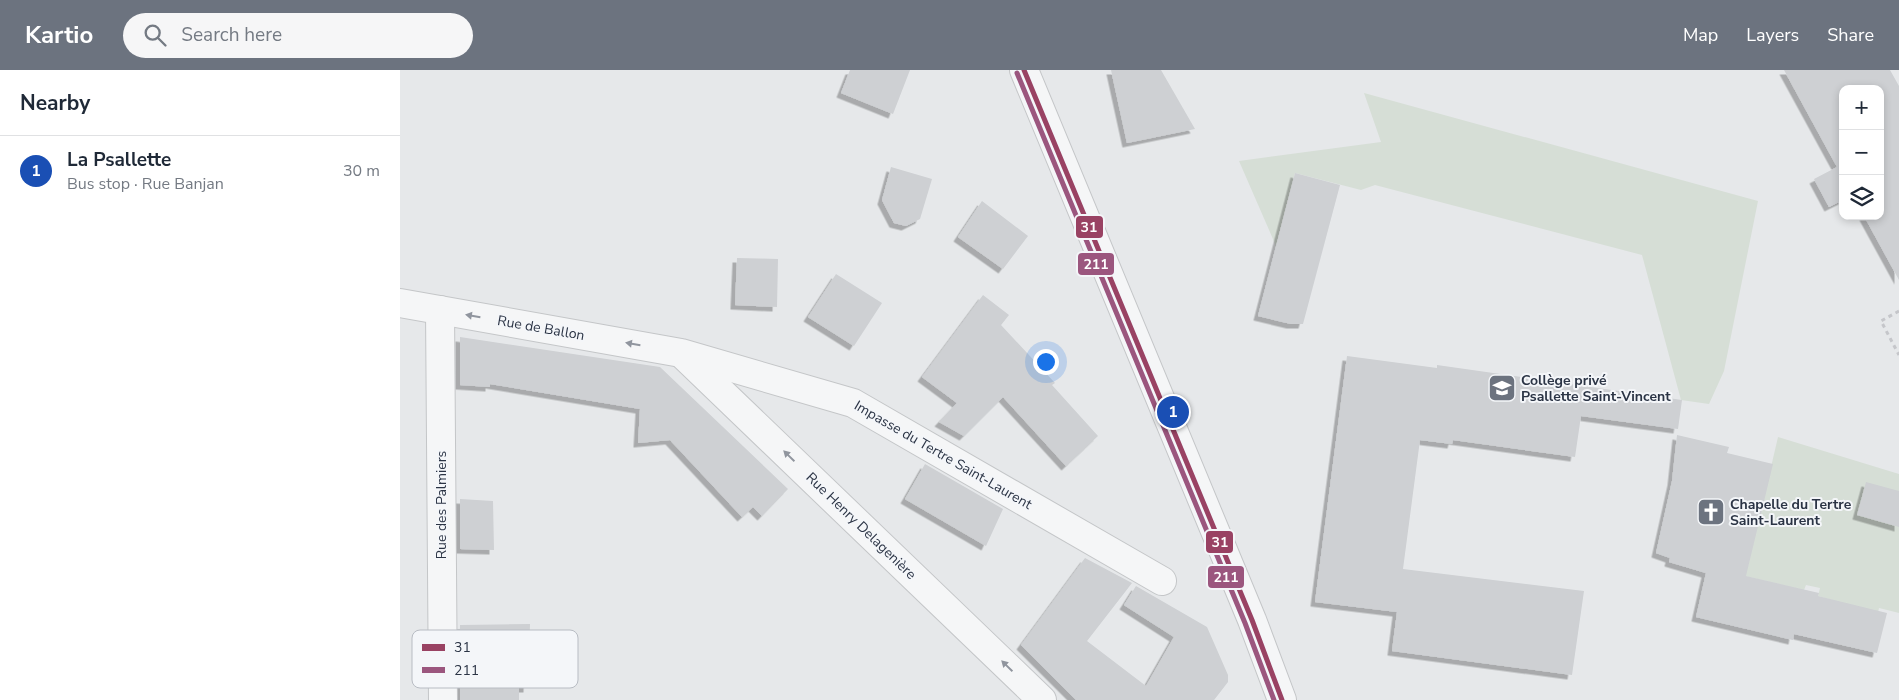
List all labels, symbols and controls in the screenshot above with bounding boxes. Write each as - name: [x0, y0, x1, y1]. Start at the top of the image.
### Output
- search box: [123, 13, 473, 58]
- text: Kartio: [25, 19, 93, 51]
- icon: search: [141, 21, 169, 49]
- text: Search here: [181, 22, 282, 48]
- text: Map: [1683, 23, 1718, 47]
- text: Layers: [1746, 23, 1799, 47]
- text: Share: [1827, 23, 1874, 47]
- map controls: [1839, 85, 1884, 220]
- button: +: [1839, 85, 1884, 130]
- text: Nearby: [20, 89, 90, 117]
- button: −: [1839, 130, 1884, 175]
- text: La Psallette: [67, 147, 171, 173]
- text: 1: [31, 160, 41, 182]
- text: 30 m: [343, 160, 380, 182]
- text: Bus stop · Rue Banjan: [67, 173, 224, 195]
- button: layers: [1839, 175, 1884, 220]
- line badge: 31: [1075, 215, 1104, 239]
- text: 31: [1081, 218, 1097, 237]
- line badge: 211: [1077, 252, 1115, 276]
- text: 211: [1083, 255, 1109, 274]
- one-way arrow: [465, 311, 481, 319]
- street label: Rue de Ballon: [496, 311, 586, 345]
- one-way arrow: [625, 340, 641, 348]
- your location: [1033, 349, 1059, 375]
- place label: Collège privé Psallette Saint-Vincent: [1521, 371, 1671, 406]
- school or university icon: Collège privé Psallette Saint-Vincent: [1487, 373, 1517, 403]
- pin: 1: [1157, 393, 1189, 431]
- street label: Impasse du Tertre Saint-Laurent: [851, 396, 1035, 514]
- street label: Rue des Palmiers: [432, 450, 451, 559]
- one-way arrow: [783, 450, 795, 462]
- street label: Rue Henry Delagenière: [802, 468, 920, 584]
- place label: Chapelle du Tertre Saint-Laurent: [1730, 495, 1852, 530]
- church icon: Chapelle du Tertre Saint-Laurent: [1696, 497, 1726, 527]
- line badge: 31: [1205, 530, 1234, 554]
- text: 31: [1212, 533, 1228, 552]
- line badge: 211: [1207, 565, 1245, 589]
- text: 211: [1213, 568, 1239, 587]
- legend: [412, 630, 578, 688]
- text: 31: [454, 638, 471, 657]
- one-way arrow: [1001, 660, 1013, 672]
- text: 211: [454, 661, 479, 680]

